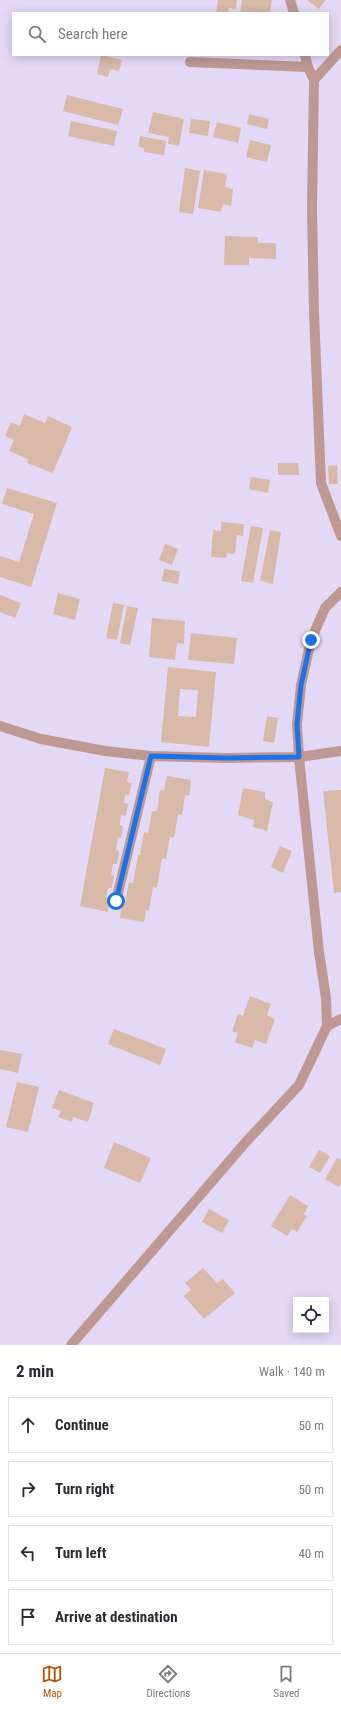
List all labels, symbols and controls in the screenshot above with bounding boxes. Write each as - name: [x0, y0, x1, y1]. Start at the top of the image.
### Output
- search box: [12, 12, 329, 56]
- icon: search: [26, 23, 48, 45]
- text: Search here: [58, 25, 128, 43]
- route end: [302, 631, 320, 649]
- route start: [107, 892, 125, 910]
- map controls: [293, 1297, 329, 1333]
- button: locate: [293, 1297, 329, 1333]
- text: 2 min: [16, 1361, 54, 1381]
- text: Walk · 140 m: [259, 1364, 325, 1379]
- icon: ahead: [17, 1414, 39, 1436]
- text: Continue: [55, 1416, 109, 1434]
- text: 50 m: [298, 1418, 324, 1433]
- icon: right: [17, 1478, 39, 1500]
- text: Turn right: [55, 1480, 114, 1498]
- text: 50 m: [298, 1482, 324, 1497]
- icon: left: [17, 1542, 39, 1564]
- text: Turn left: [55, 1544, 106, 1562]
- text: 40 m: [298, 1546, 324, 1561]
- icon: arrive: [17, 1606, 39, 1628]
- text: Arrive at destination: [55, 1608, 178, 1626]
- tab: Map: [41, 1663, 63, 1700]
- tab: Directions: [146, 1663, 190, 1700]
- tab: Saved: [273, 1663, 300, 1700]

